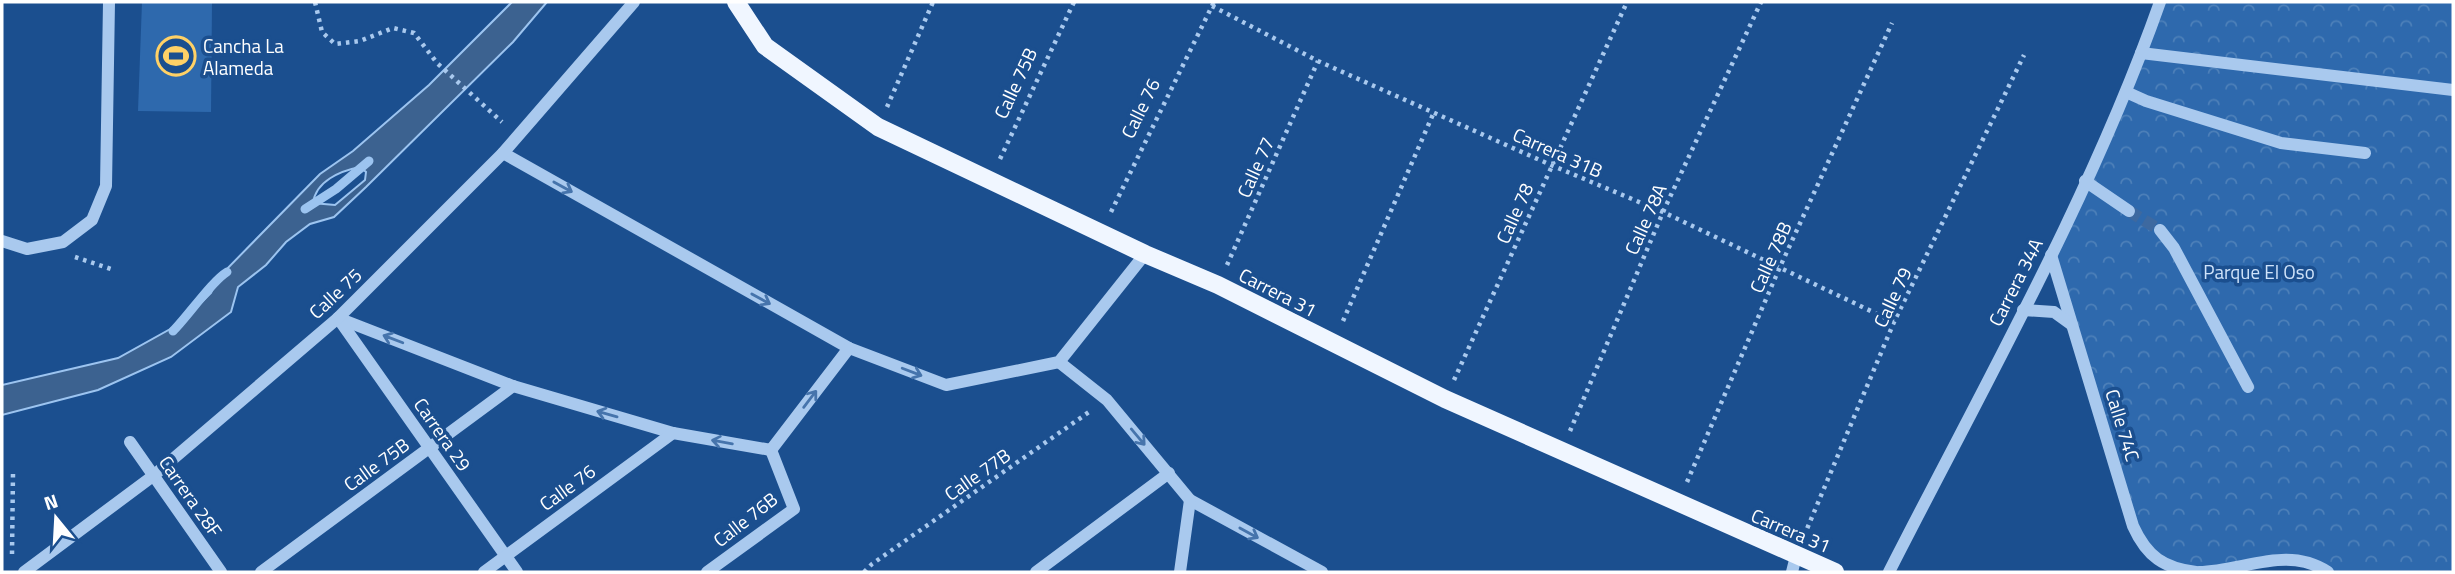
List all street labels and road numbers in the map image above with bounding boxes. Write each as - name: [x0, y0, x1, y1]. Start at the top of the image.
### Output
- street label: Calle 75B: [986, 43, 1044, 123]
- street label: Calle 76: [1113, 73, 1167, 143]
- street label: Carrera 31B: [1508, 119, 1608, 185]
- street label: Calle 77: [1229, 132, 1281, 202]
- street label: Calle 78: [1488, 178, 1540, 248]
- street label: Calle 78A: [1616, 179, 1674, 259]
- street label: Calle 78B: [1741, 217, 1799, 297]
- street label: Carrera 34A: [1980, 233, 2050, 331]
- street label: Carrera 31: [1234, 260, 1322, 324]
- street label: Calle 75: [302, 261, 368, 325]
- street label: Calle 79: [1865, 262, 1919, 332]
- street label: Calle 74C: [2098, 385, 2148, 465]
- street label: Carrera 29: [407, 391, 479, 477]
- street label: Calle 75B: [337, 430, 415, 498]
- street label: Calle 77B: [938, 440, 1016, 508]
- street label: Carrera 28F: [152, 449, 230, 543]
- street label: Calle 76: [533, 457, 601, 517]
- street label: Calle 76B: [706, 484, 784, 554]
- street label: Carrera 31: [1747, 500, 1835, 560]

